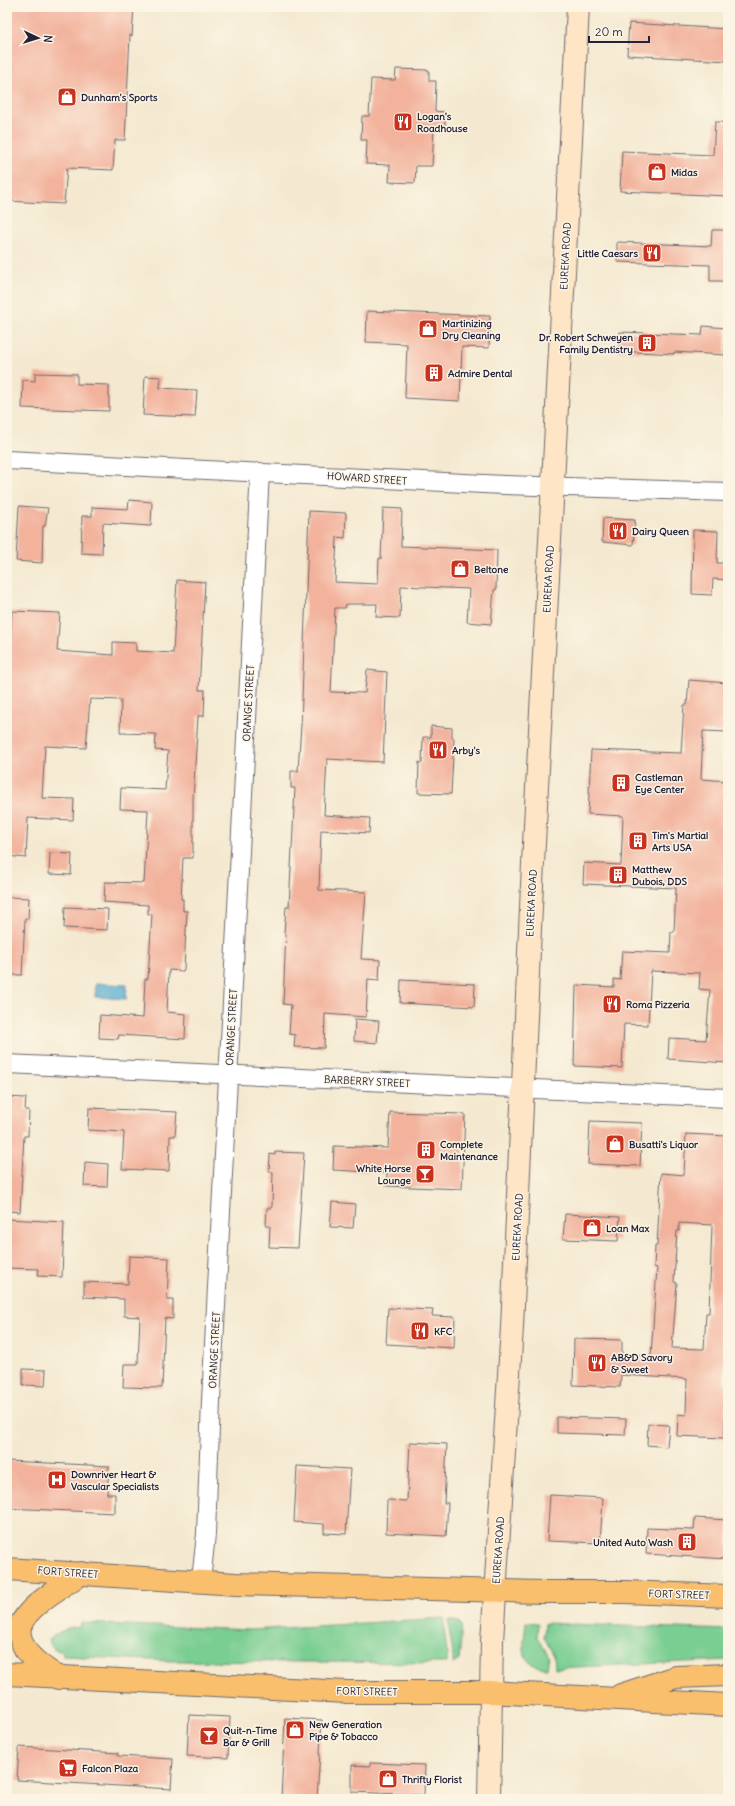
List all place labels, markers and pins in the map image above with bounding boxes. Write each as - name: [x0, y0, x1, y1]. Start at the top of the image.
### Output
- shop icon: Dunham's Sports: [56, 86, 78, 108]
- place label: Dunham's Sports: [81, 91, 158, 104]
- place label: Logan's Roadhouse: [417, 110, 468, 135]
- restaurant icon: Logan's Roadhouse: [392, 111, 414, 133]
- shop icon: Midas: [646, 161, 668, 183]
- place label: Midas: [671, 166, 698, 179]
- restaurant icon: Little Caesars: [641, 242, 663, 264]
- place label: Little Caesars: [577, 247, 638, 260]
- place label: Martinizing Dry Cleaning: [442, 317, 501, 342]
- shop icon: Martinizing Dry Cleaning: [417, 318, 439, 340]
- place label: Dr. Robert Schweyen Family Dentistry: [539, 331, 633, 356]
- building icon: Dr. Robert Schweyen Family Dentistry: [636, 332, 658, 354]
- building icon: Admire Dental: [423, 362, 445, 384]
- place label: Admire Dental: [448, 367, 512, 380]
- restaurant icon: Dairy Queen: [607, 520, 629, 542]
- place label: Dairy Queen: [632, 525, 689, 538]
- shop icon: Beltone: [449, 558, 471, 580]
- place label: Beltone: [474, 563, 509, 576]
- restaurant icon: Arby's: [427, 739, 449, 761]
- place label: Arby's: [452, 744, 481, 757]
- place label: Castleman Eye Center: [635, 771, 685, 796]
- building icon: Castleman Eye Center: [610, 772, 632, 794]
- place label: Tim's Martial Arts USA: [652, 829, 708, 854]
- building icon: Tim's Martial Arts USA: [627, 830, 649, 852]
- place label: Matthew Dubois, DDS: [632, 863, 688, 888]
- building icon: Matthew Dubois, DDS: [607, 864, 629, 886]
- restaurant icon: Roma Pizzeria: [601, 993, 623, 1015]
- place label: Roma Pizzeria: [626, 998, 690, 1011]
- shop icon: Busatti's Liquor: [604, 1133, 626, 1155]
- place label: Complete Maintenance: [440, 1138, 499, 1163]
- place label: Busatti's Liquor: [629, 1138, 699, 1151]
- building icon: Complete Maintenance: [415, 1139, 437, 1161]
- place label: White Horse Lounge: [356, 1162, 412, 1187]
- bar icon: White Horse Lounge: [414, 1163, 436, 1185]
- shop icon: Loan Max: [581, 1217, 603, 1239]
- place label: Loan Max: [606, 1222, 650, 1235]
- restaurant icon: KFC: [409, 1320, 431, 1342]
- place label: KFC: [434, 1325, 453, 1338]
- place label: AB&D Savory & Sweet: [611, 1351, 673, 1376]
- restaurant icon: AB&D Savory & Sweet: [586, 1352, 608, 1374]
- place label: Downriver Heart & Vascular Specialists: [71, 1468, 160, 1493]
- hospital icon: Downriver Heart & Vascular Specialists: [46, 1469, 68, 1491]
- building icon: United Auto Wash: [676, 1531, 698, 1553]
- place label: United Auto Wash: [593, 1536, 673, 1549]
- place label: New Generation Pipe & Tobacco: [309, 1718, 382, 1743]
- shop icon: New Generation Pipe & Tobacco: [284, 1719, 306, 1741]
- place label: Quit-n-Time Bar & Grill: [223, 1724, 278, 1749]
- bar icon: Quit-n-Time Bar & Grill: [198, 1725, 220, 1747]
- supermarket icon: Falcon Plaza: [57, 1757, 79, 1779]
- place label: Falcon Plaza: [82, 1762, 139, 1775]
- shop icon: Thrifty Florist: [377, 1768, 399, 1790]
- place label: Thrifty Florist: [402, 1773, 462, 1786]

